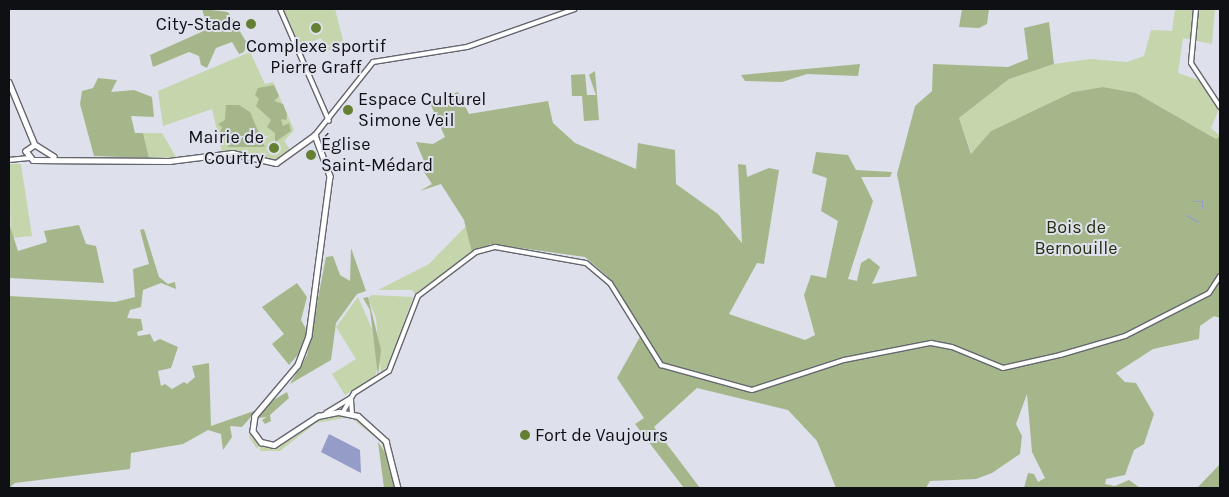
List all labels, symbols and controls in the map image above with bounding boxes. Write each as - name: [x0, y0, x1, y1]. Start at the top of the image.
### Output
- place label: City-Stade: [156, 13, 241, 35]
- marker: City-Stade: [245, 18, 257, 30]
- marker: Complexe sportif Pierre Graff: [310, 22, 322, 34]
- place label: Complexe sportif Pierre Graff: [246, 36, 386, 78]
- place label: Espace Culturel Simone Veil: [358, 89, 486, 132]
- marker: Espace Culturel Simone Veil: [342, 104, 354, 116]
- place label: Mairie de Courtry: [188, 127, 264, 170]
- place label: Église Saint-Médard: [321, 134, 433, 176]
- marker: Mairie de Courtry: [268, 142, 280, 154]
- marker: Église Saint-Médard: [305, 149, 317, 161]
- park label: Bois de Bernouille: [1034, 217, 1118, 260]
- place label: Fort de Vaujours: [535, 424, 668, 446]
- marker: Fort de Vaujours: [519, 429, 531, 441]

